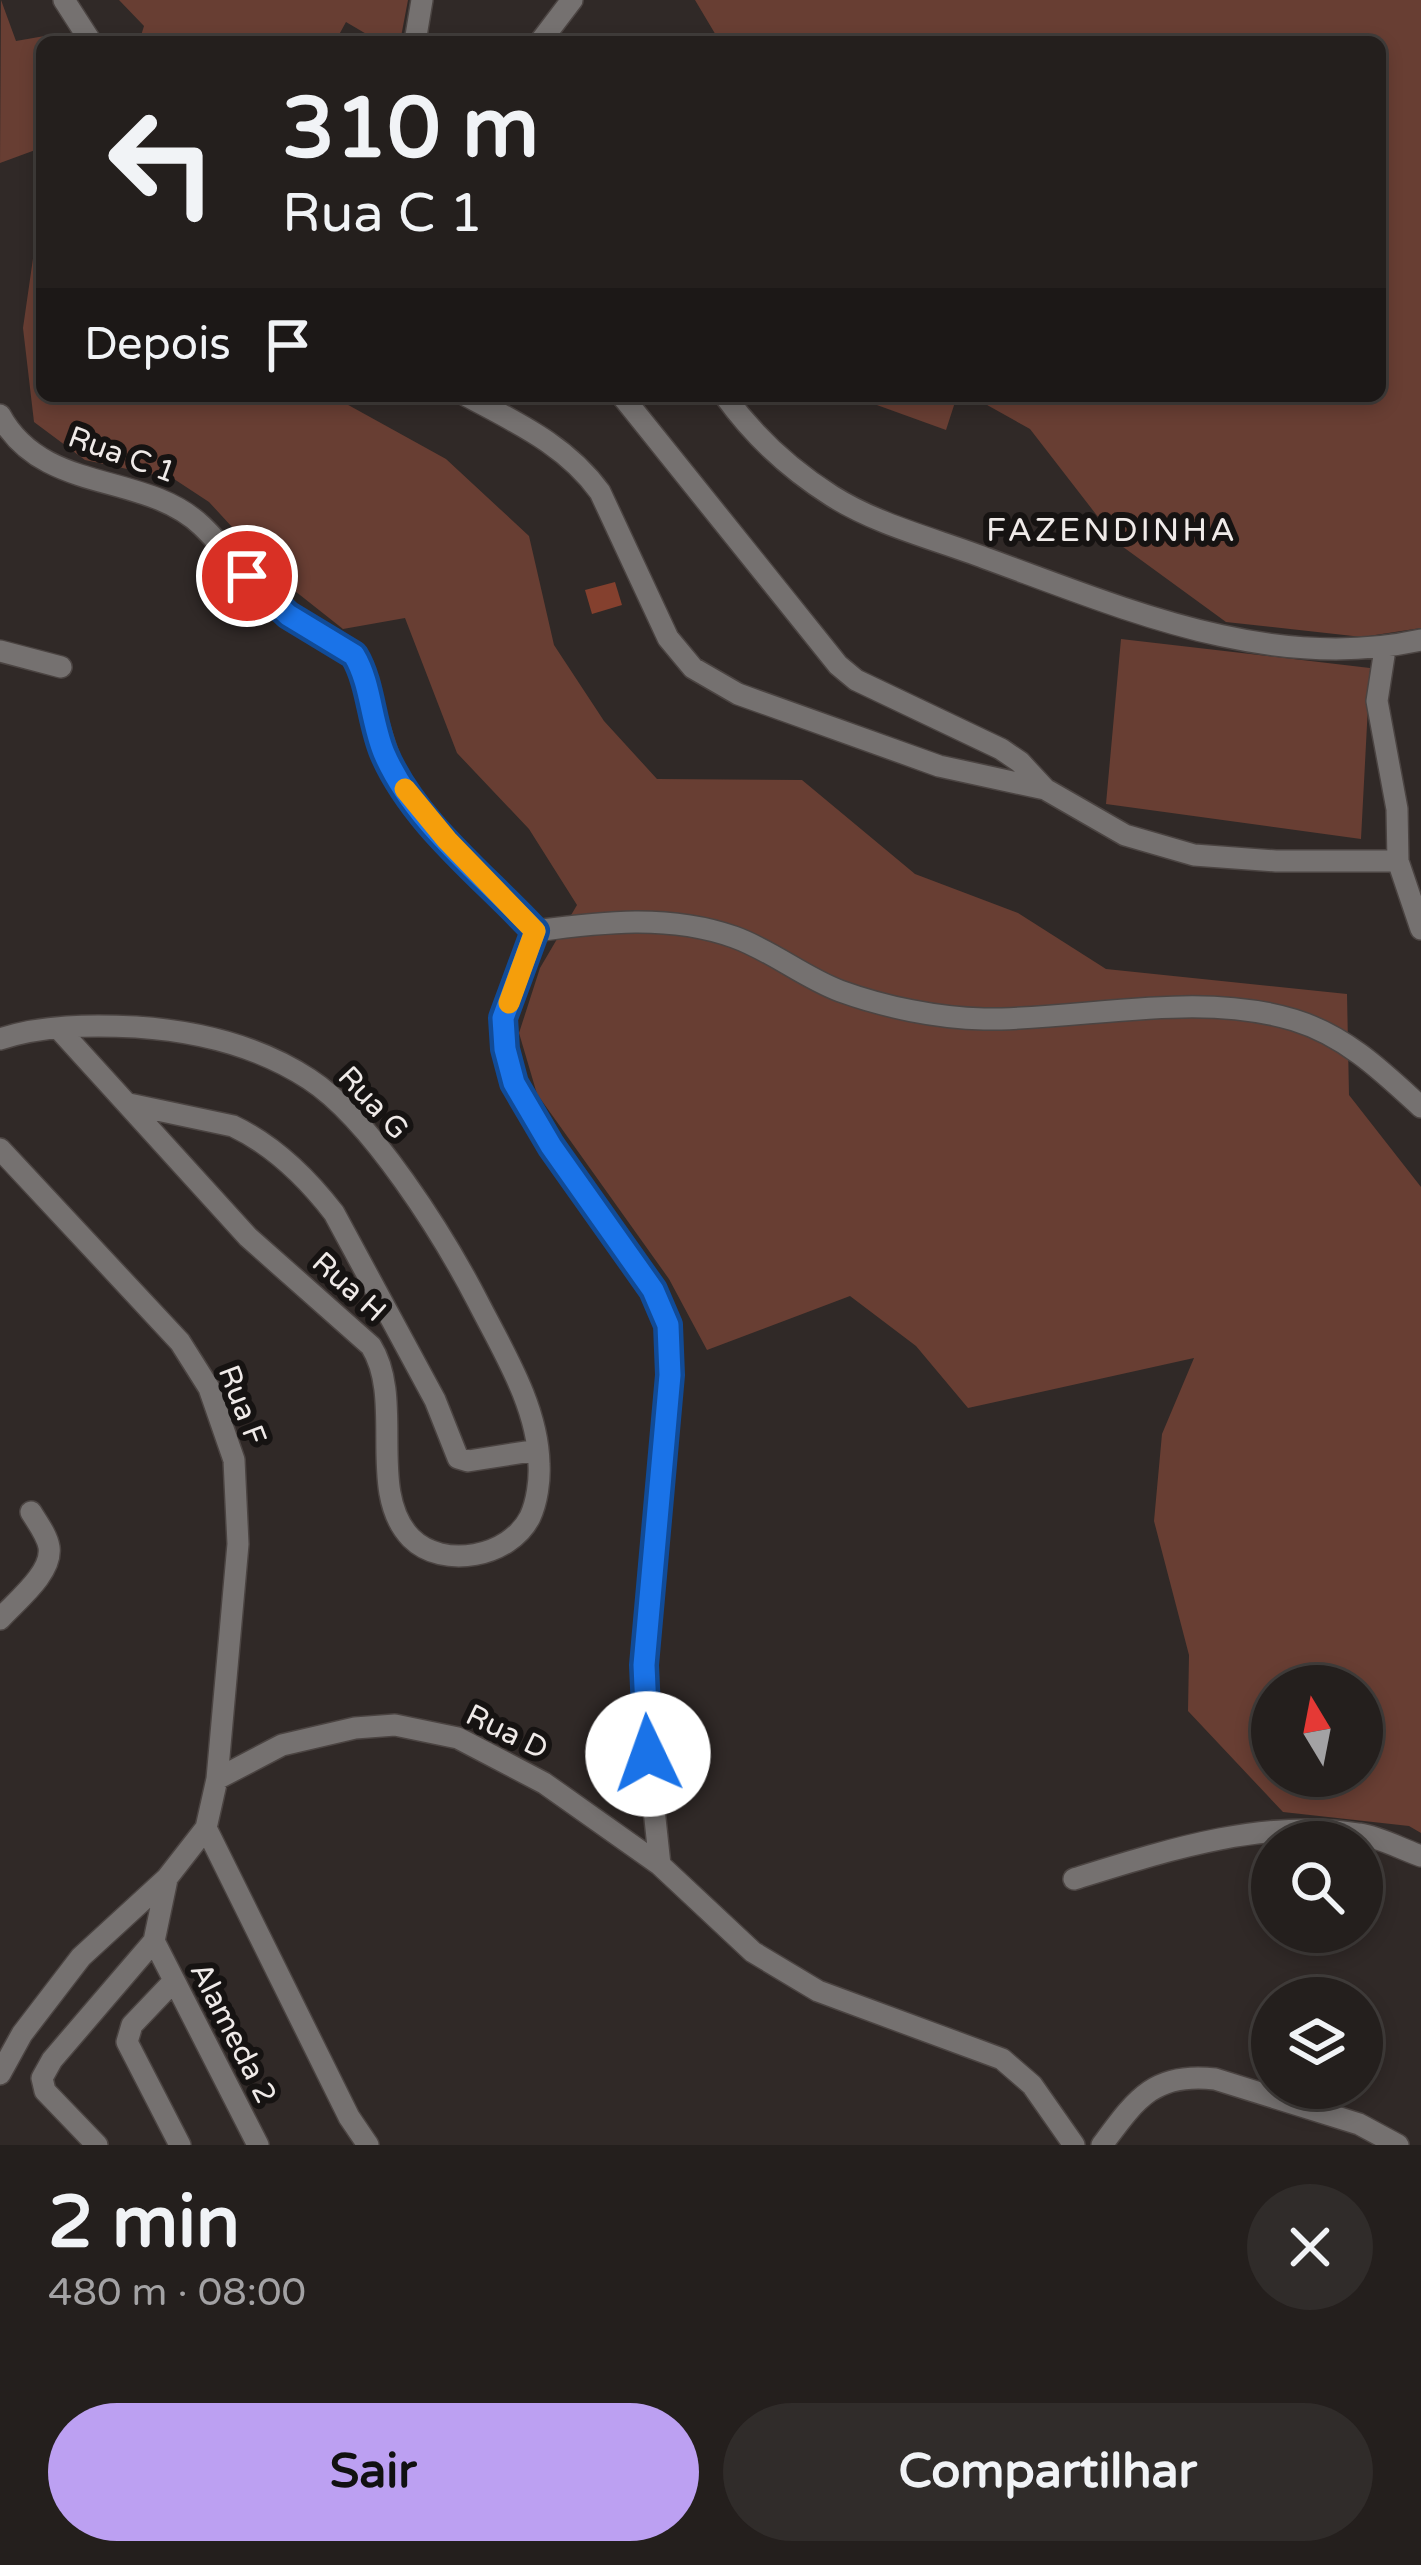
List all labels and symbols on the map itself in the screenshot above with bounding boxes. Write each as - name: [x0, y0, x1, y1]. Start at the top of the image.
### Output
- street label: Rua C 1: [63, 418, 181, 492]
- district label: FAZENDINHA: [986, 511, 1238, 550]
- pin: [196, 525, 298, 627]
- street label: Rua G: [330, 1059, 416, 1147]
- street label: Rua H: [304, 1244, 394, 1330]
- street label: Rua F: [210, 1360, 274, 1450]
- north arrow: [1251, 1665, 1383, 1797]
- position arrow: [585, 1691, 711, 1817]
- street label: Rua D: [460, 1696, 554, 1768]
- street label: Alameda 2: [182, 1956, 284, 2110]

